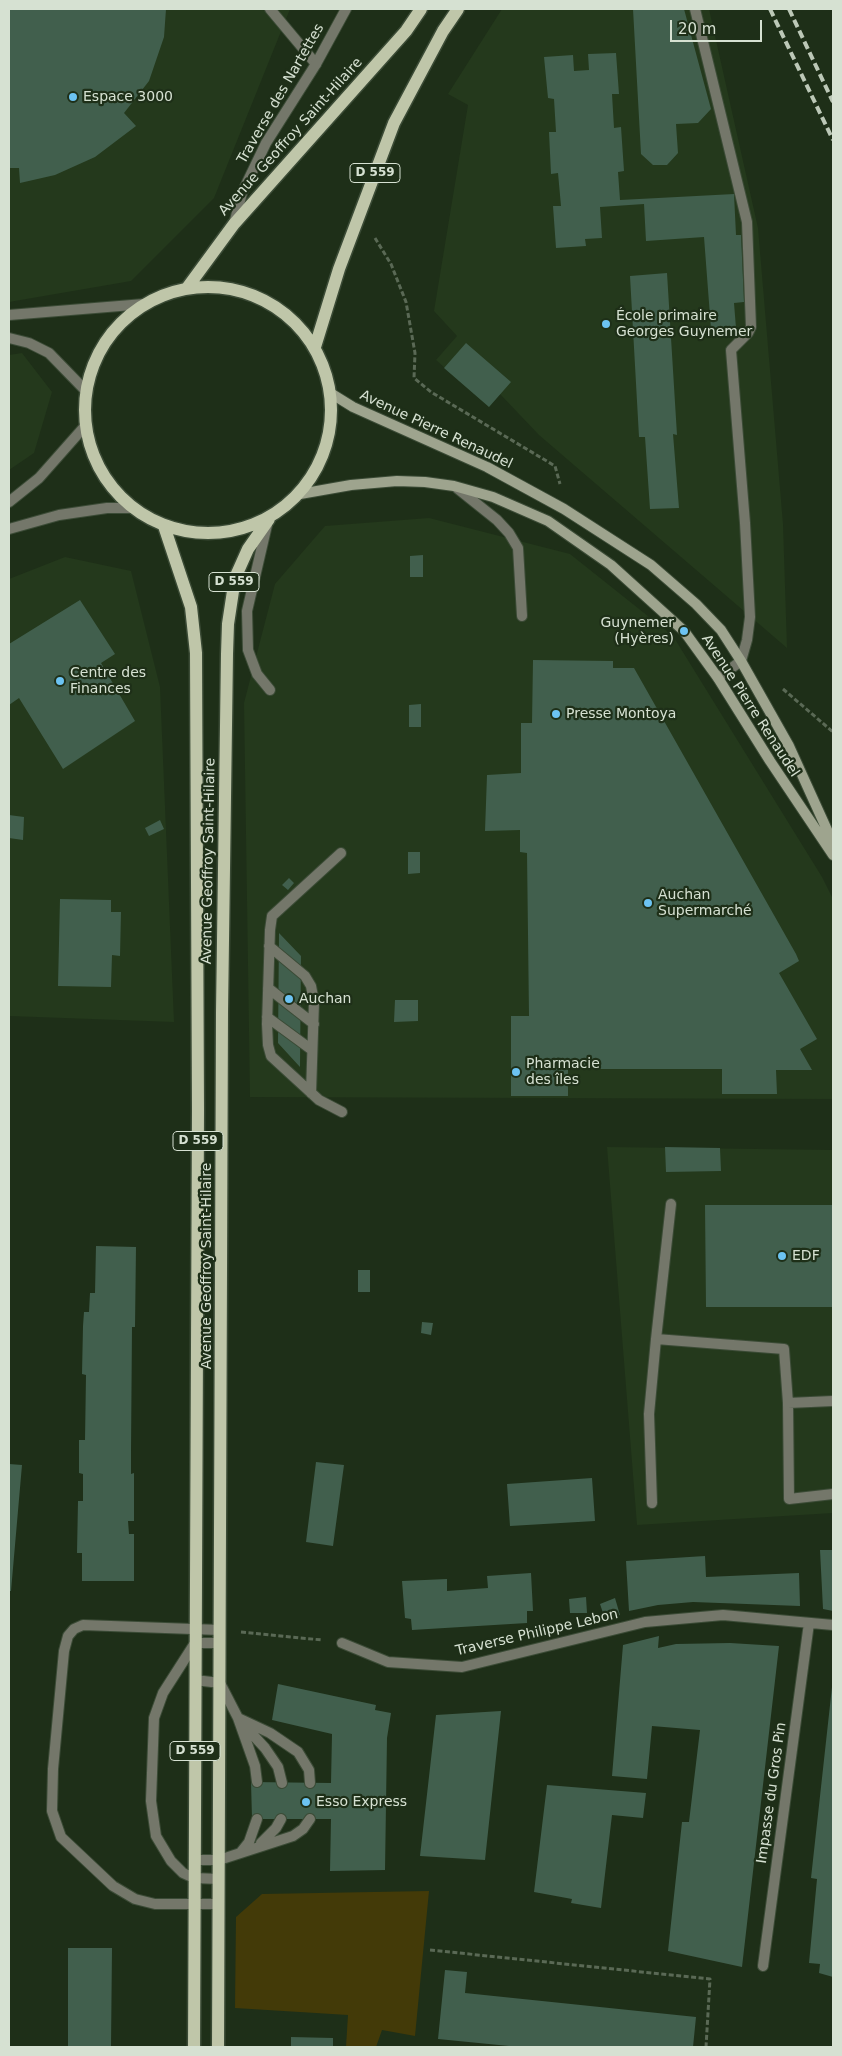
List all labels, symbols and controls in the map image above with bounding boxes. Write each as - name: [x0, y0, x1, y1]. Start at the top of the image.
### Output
- scale bar: [672, 10, 764, 42]
- text: 20 m: [678, 20, 716, 38]
- street label: Traverse des Nartettes: [234, 21, 328, 167]
- street label: Avenue Geoffroy Saint-Hilaire: [216, 55, 366, 219]
- place label: Espace 3000: [83, 89, 173, 105]
- marker: Espace 3000: [67, 91, 79, 103]
- road number: D 559: [350, 164, 400, 182]
- place label: École primaire Georges Guynemer: [616, 308, 752, 341]
- marker: École primaire Georges Guynemer: [600, 318, 612, 330]
- street label: Avenue Pierre Renaudel: [357, 387, 515, 473]
- road number: D 559: [209, 572, 259, 592]
- place label: Guynemer (Hyères): [600, 615, 674, 648]
- marker: Guynemer (Hyères): [678, 625, 690, 637]
- street label: Avenue Pierre Renaudel: [698, 632, 802, 780]
- place label: Centre des Finances: [70, 665, 146, 698]
- marker: Centre des Finances: [54, 675, 66, 687]
- place label: Presse Montoya: [566, 706, 676, 722]
- marker: Presse Montoya: [550, 708, 562, 720]
- street label: Avenue Geoffroy Saint-Hilaire: [199, 758, 219, 964]
- place label: Auchan Supermarché: [658, 887, 752, 920]
- marker: Auchan Supermarché: [642, 897, 654, 909]
- place label: Auchan: [299, 991, 351, 1007]
- marker: Auchan: [283, 993, 295, 1005]
- place label: Pharmacie des îles: [526, 1056, 600, 1088]
- marker: Pharmacie des îles: [510, 1066, 522, 1078]
- road number: D 559: [173, 1132, 223, 1150]
- street label: Avenue Geoffroy Saint-Hilaire: [199, 1163, 215, 1369]
- place label: EDF: [792, 1248, 820, 1264]
- marker: EDF: [776, 1250, 788, 1262]
- street label: Traverse Philippe Lebon: [454, 1606, 620, 1660]
- street label: Impasse du Gros Pin: [754, 1721, 790, 1865]
- road number: D 559: [170, 1742, 220, 1760]
- place label: Esso Express: [316, 1794, 407, 1810]
- marker: Esso Express: [300, 1796, 312, 1808]

